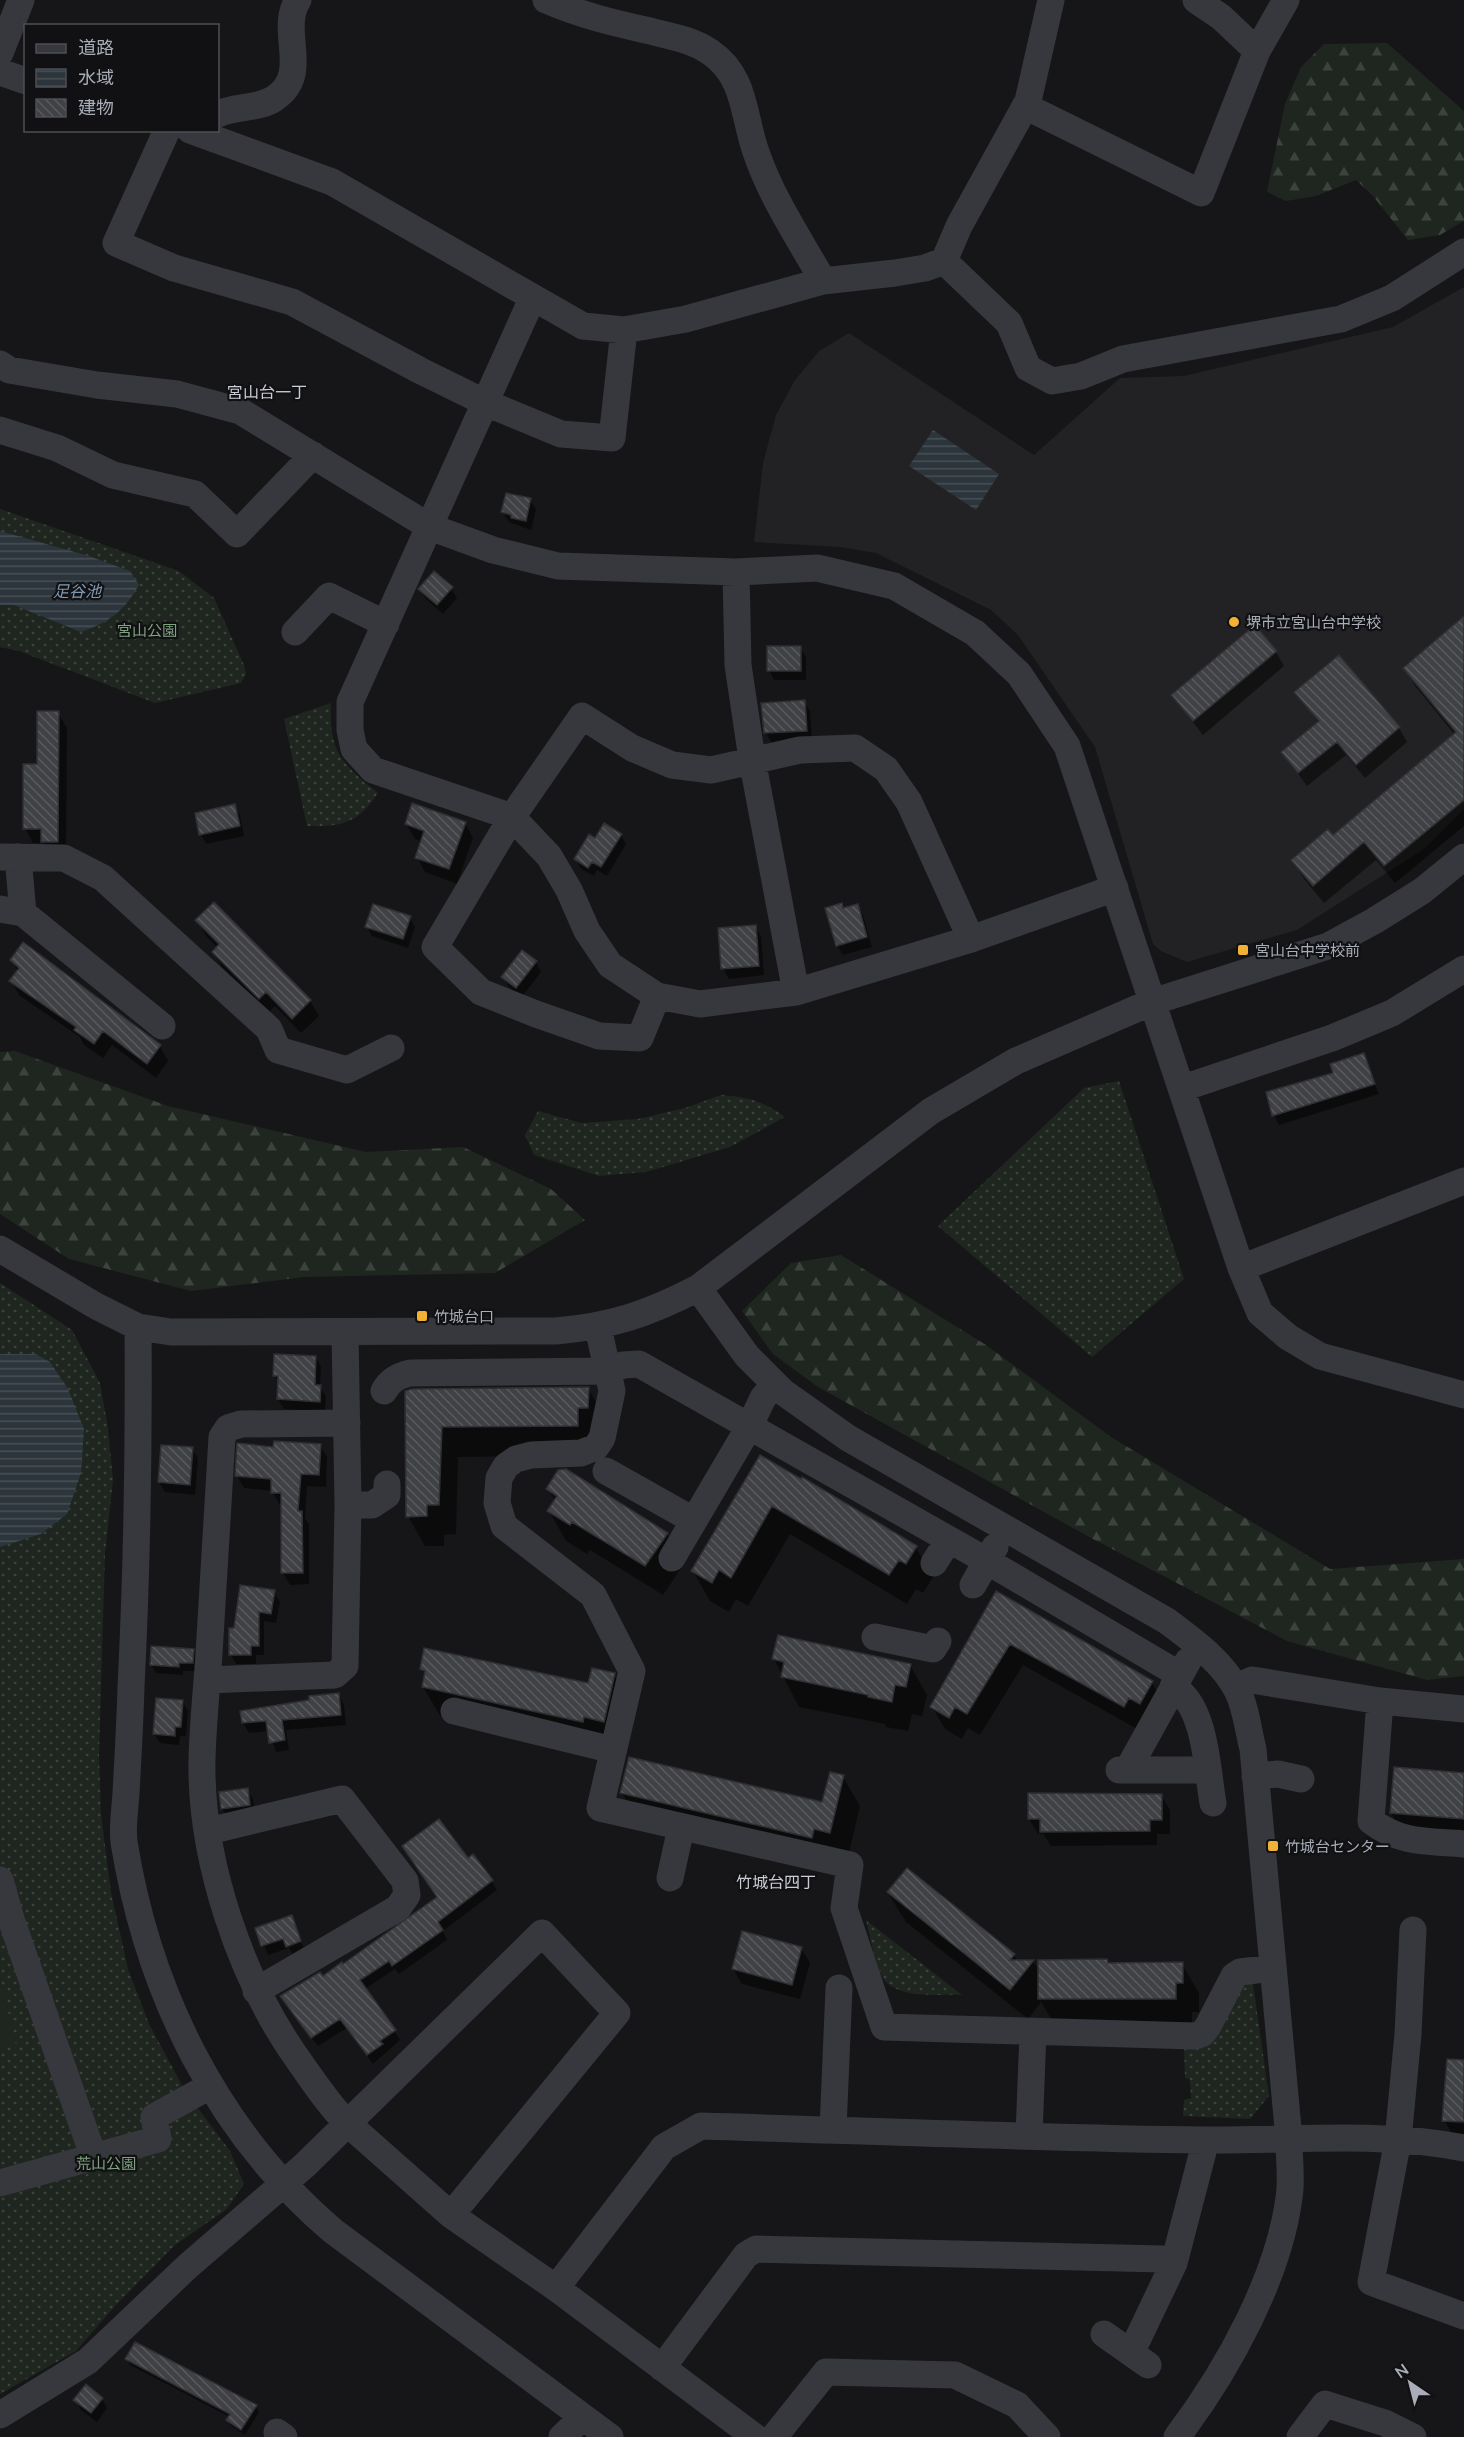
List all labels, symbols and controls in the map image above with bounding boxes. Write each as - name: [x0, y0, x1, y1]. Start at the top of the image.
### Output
- legend: [24, 24, 219, 132]
- text: 道路: [78, 36, 114, 59]
- text: 水域: [78, 66, 114, 89]
- text: 建物: [78, 96, 114, 119]
- district label: 宮山台一丁: [227, 382, 307, 402]
- water label: 足谷池: [53, 581, 103, 601]
- place label: 堺市立宮山台中学校: [1246, 613, 1381, 632]
- marker: 堺市立宮山台中学校: [1227, 615, 1241, 629]
- park label: 宮山公園: [117, 621, 177, 640]
- place label: 宮山台中学校前: [1255, 941, 1360, 960]
- marker: 宮山台中学校前: [1236, 943, 1250, 957]
- place label: 竹城台口: [434, 1307, 494, 1326]
- marker: 竹城台口: [415, 1309, 429, 1323]
- place label: 竹城台センター: [1285, 1837, 1390, 1856]
- marker: 竹城台センター: [1266, 1839, 1280, 1853]
- district label: 竹城台四丁: [736, 1872, 816, 1892]
- park label: 荒山公園: [76, 2154, 136, 2173]
- north arrow: [1380, 2353, 1440, 2413]
- text: N: [1391, 2359, 1412, 2382]

